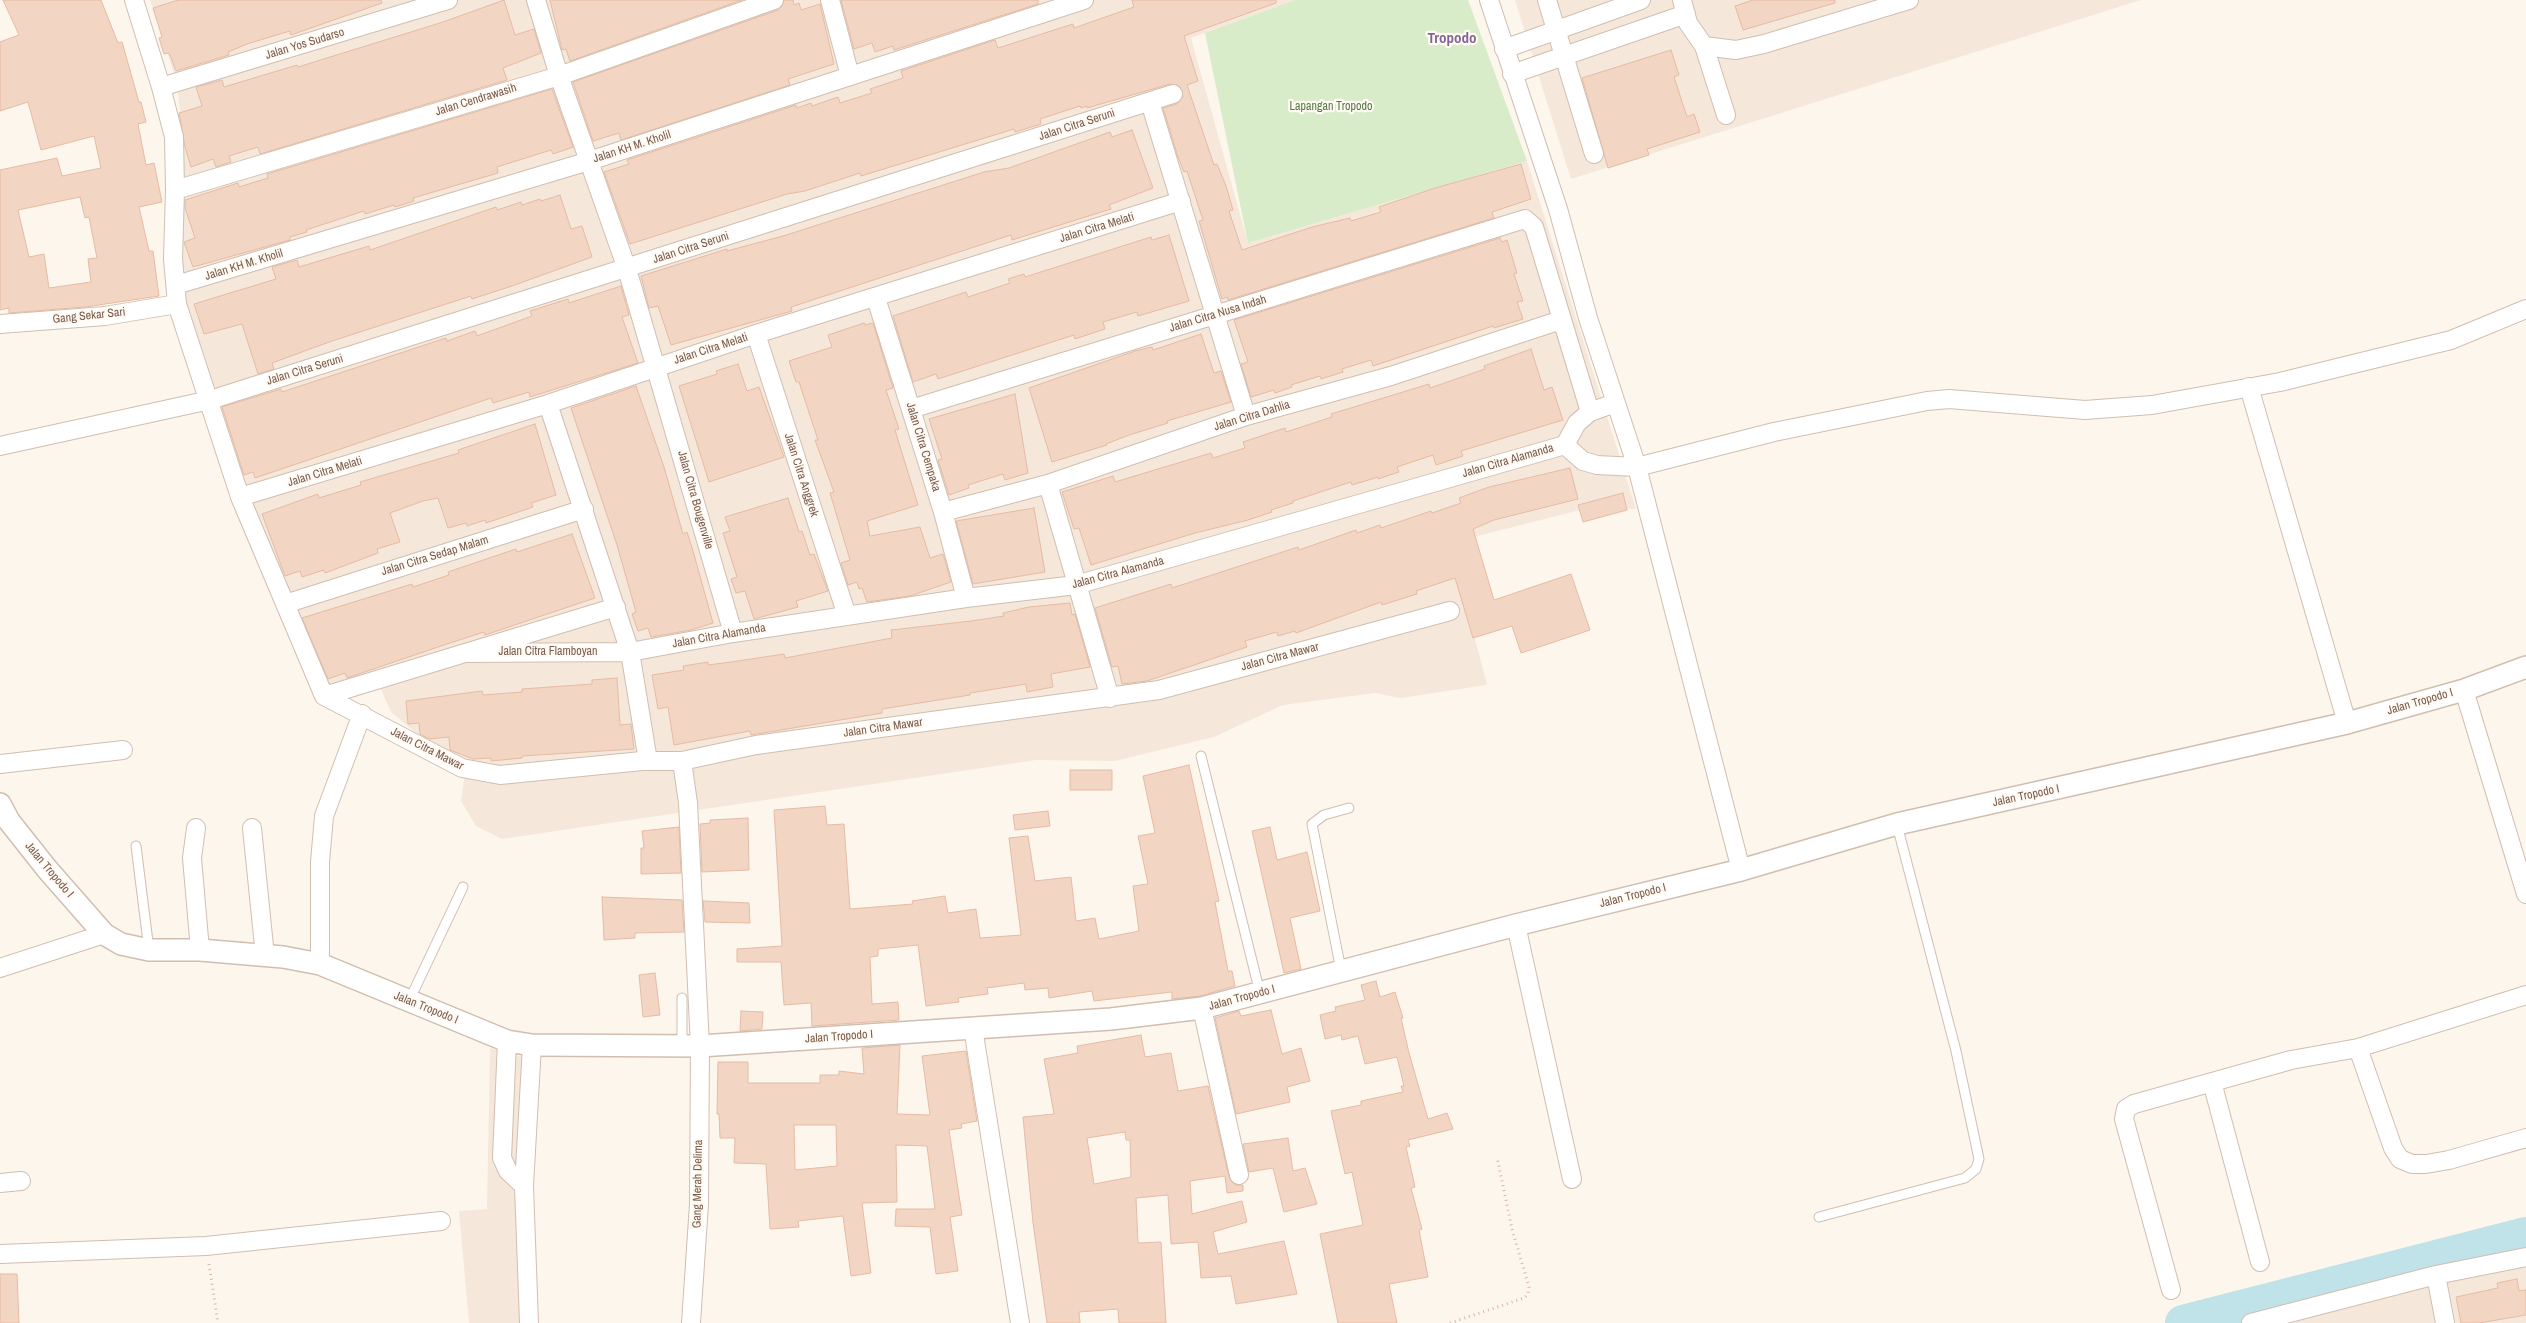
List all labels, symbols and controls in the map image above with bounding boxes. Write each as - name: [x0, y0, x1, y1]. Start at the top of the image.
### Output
- street label: Jalan Yos Sudarso: [264, 25, 346, 63]
- district label: Tropodo: [1427, 30, 1477, 48]
- street label: Jalan Cendrawasih: [434, 81, 518, 119]
- park label: Lapangan Tropodo: [1290, 100, 1372, 114]
- street label: Jalan Citra Seruni: [1037, 106, 1117, 144]
- street label: Jalan KH M. Kholil: [591, 128, 673, 166]
- street label: Jalan Citra Melati: [1058, 210, 1136, 246]
- street label: Jalan Citra Seruni: [651, 229, 731, 267]
- street label: Jalan KH M. Kholil: [203, 246, 285, 284]
- street label: Jalan Citra Nusa Indah: [1168, 292, 1268, 336]
- street label: Gang Sekar Sari: [52, 305, 126, 327]
- street label: Jalan Citra Melati: [672, 330, 750, 368]
- street label: Jalan Citra Seruni: [265, 352, 345, 388]
- street label: Jalan Citra Dahlia: [1212, 398, 1292, 434]
- street label: Jalan Citra Cempaka: [903, 401, 943, 493]
- street label: Jalan Citra Anggrek: [781, 431, 821, 519]
- street label: Jalan Citra Alamanda: [1461, 441, 1555, 481]
- street label: Jalan Citra Bougenville: [674, 449, 716, 551]
- street label: Jalan Citra Melati: [286, 454, 364, 490]
- street label: Jalan Citra Sedap Malam: [380, 533, 490, 579]
- street label: Jalan Citra Alamanda: [1070, 554, 1166, 592]
- street label: Jalan Citra Alamanda: [671, 621, 767, 651]
- street label: Jalan Citra Mawar: [1240, 640, 1320, 674]
- street label: Jalan Citra Flamboyan: [499, 645, 597, 659]
- street label: Jalan Tropodo I: [2385, 686, 2455, 718]
- street label: Jalan Citra Mawar: [842, 715, 924, 741]
- street label: Jalan Citra Mawar: [388, 724, 466, 774]
- street label: Jalan Tropodo I: [1991, 782, 2061, 810]
- street label: Jalan Tropodo I: [22, 839, 76, 901]
- street label: Jalan Tropodo I: [1598, 881, 1668, 911]
- street label: Jalan Tropodo I: [1207, 982, 1277, 1014]
- street label: Jalan Tropodo I: [392, 989, 460, 1027]
- street label: Jalan Tropodo I: [805, 1027, 873, 1047]
- street label: Gang Merah Delima: [690, 1140, 706, 1228]

